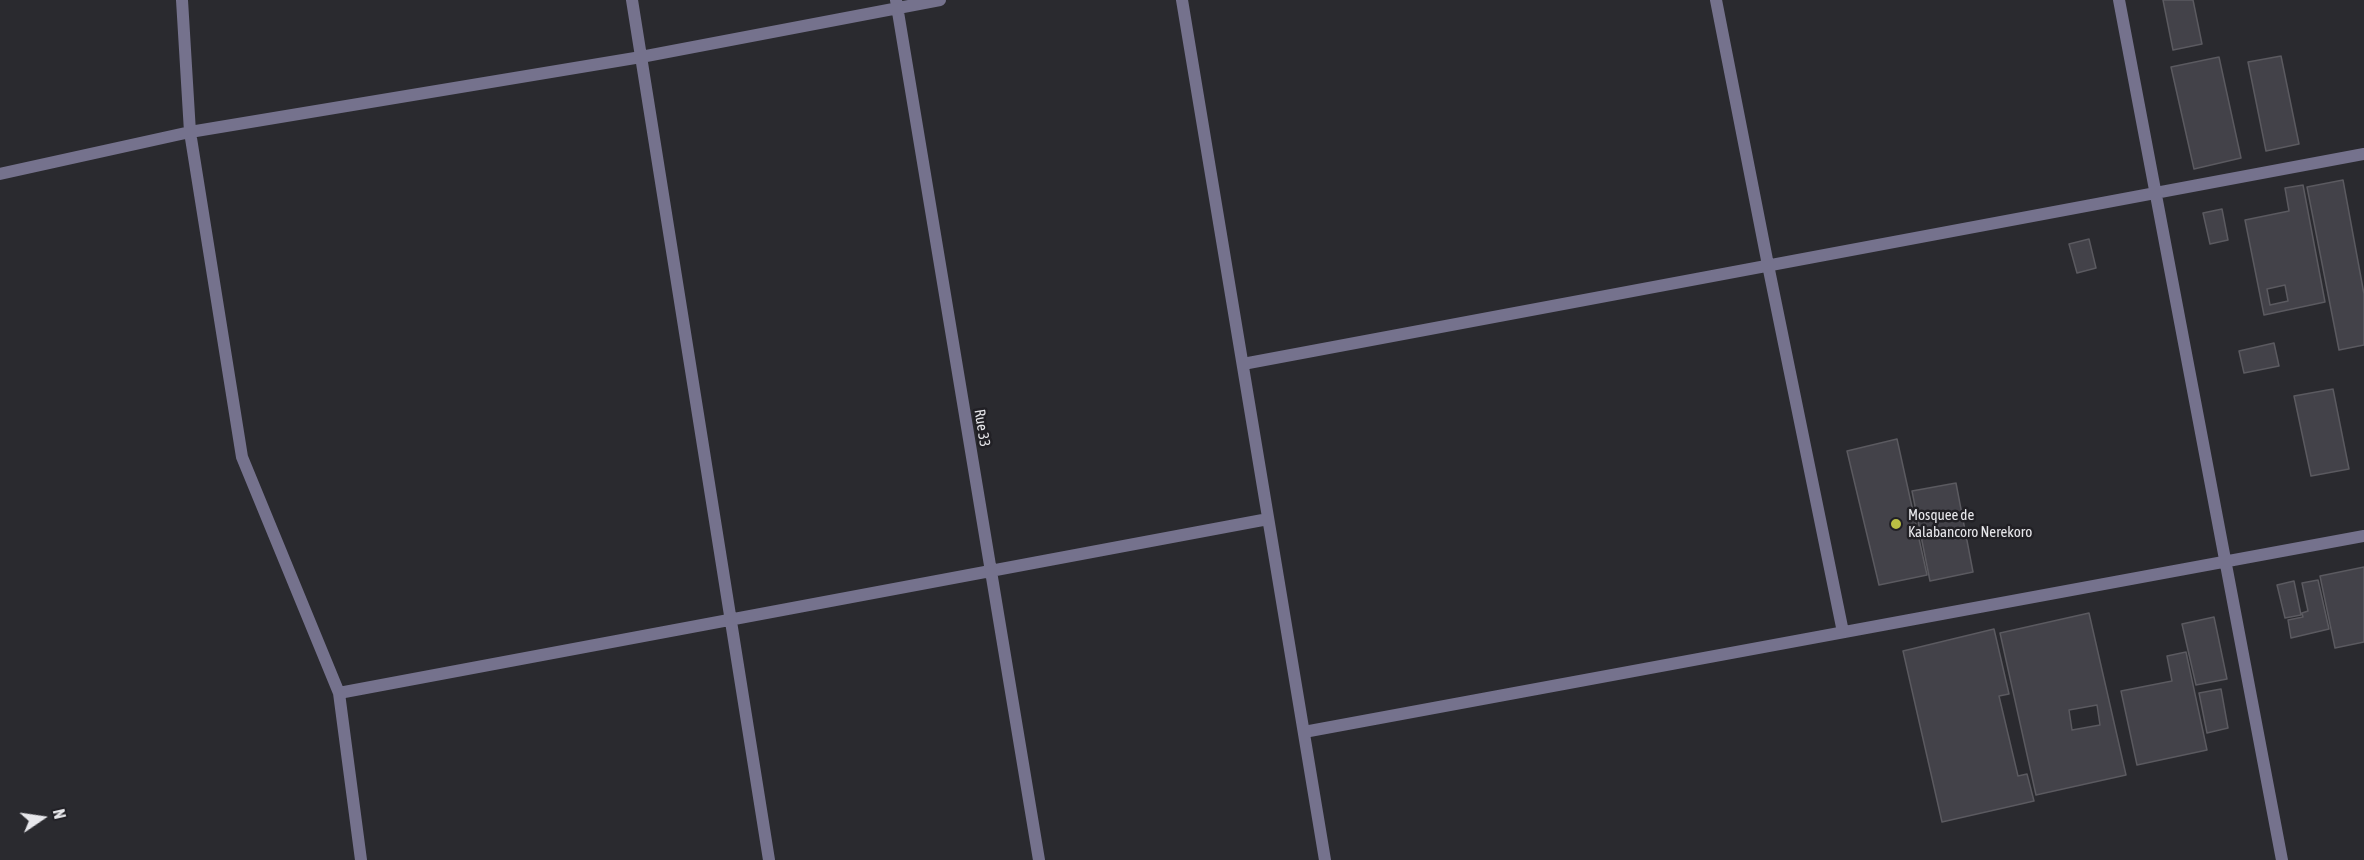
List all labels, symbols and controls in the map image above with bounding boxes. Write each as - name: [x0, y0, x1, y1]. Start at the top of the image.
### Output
- street label: Rue 33: [970, 408, 994, 448]
- place label: Mosquee de Kalabancoro Nerekoro: [1908, 506, 2032, 541]
- marker: Mosquee de Kalabancoro Nerekoro: [1889, 517, 1903, 531]
- north arrow: [12, 788, 72, 848]
- text: N: [50, 807, 69, 821]

